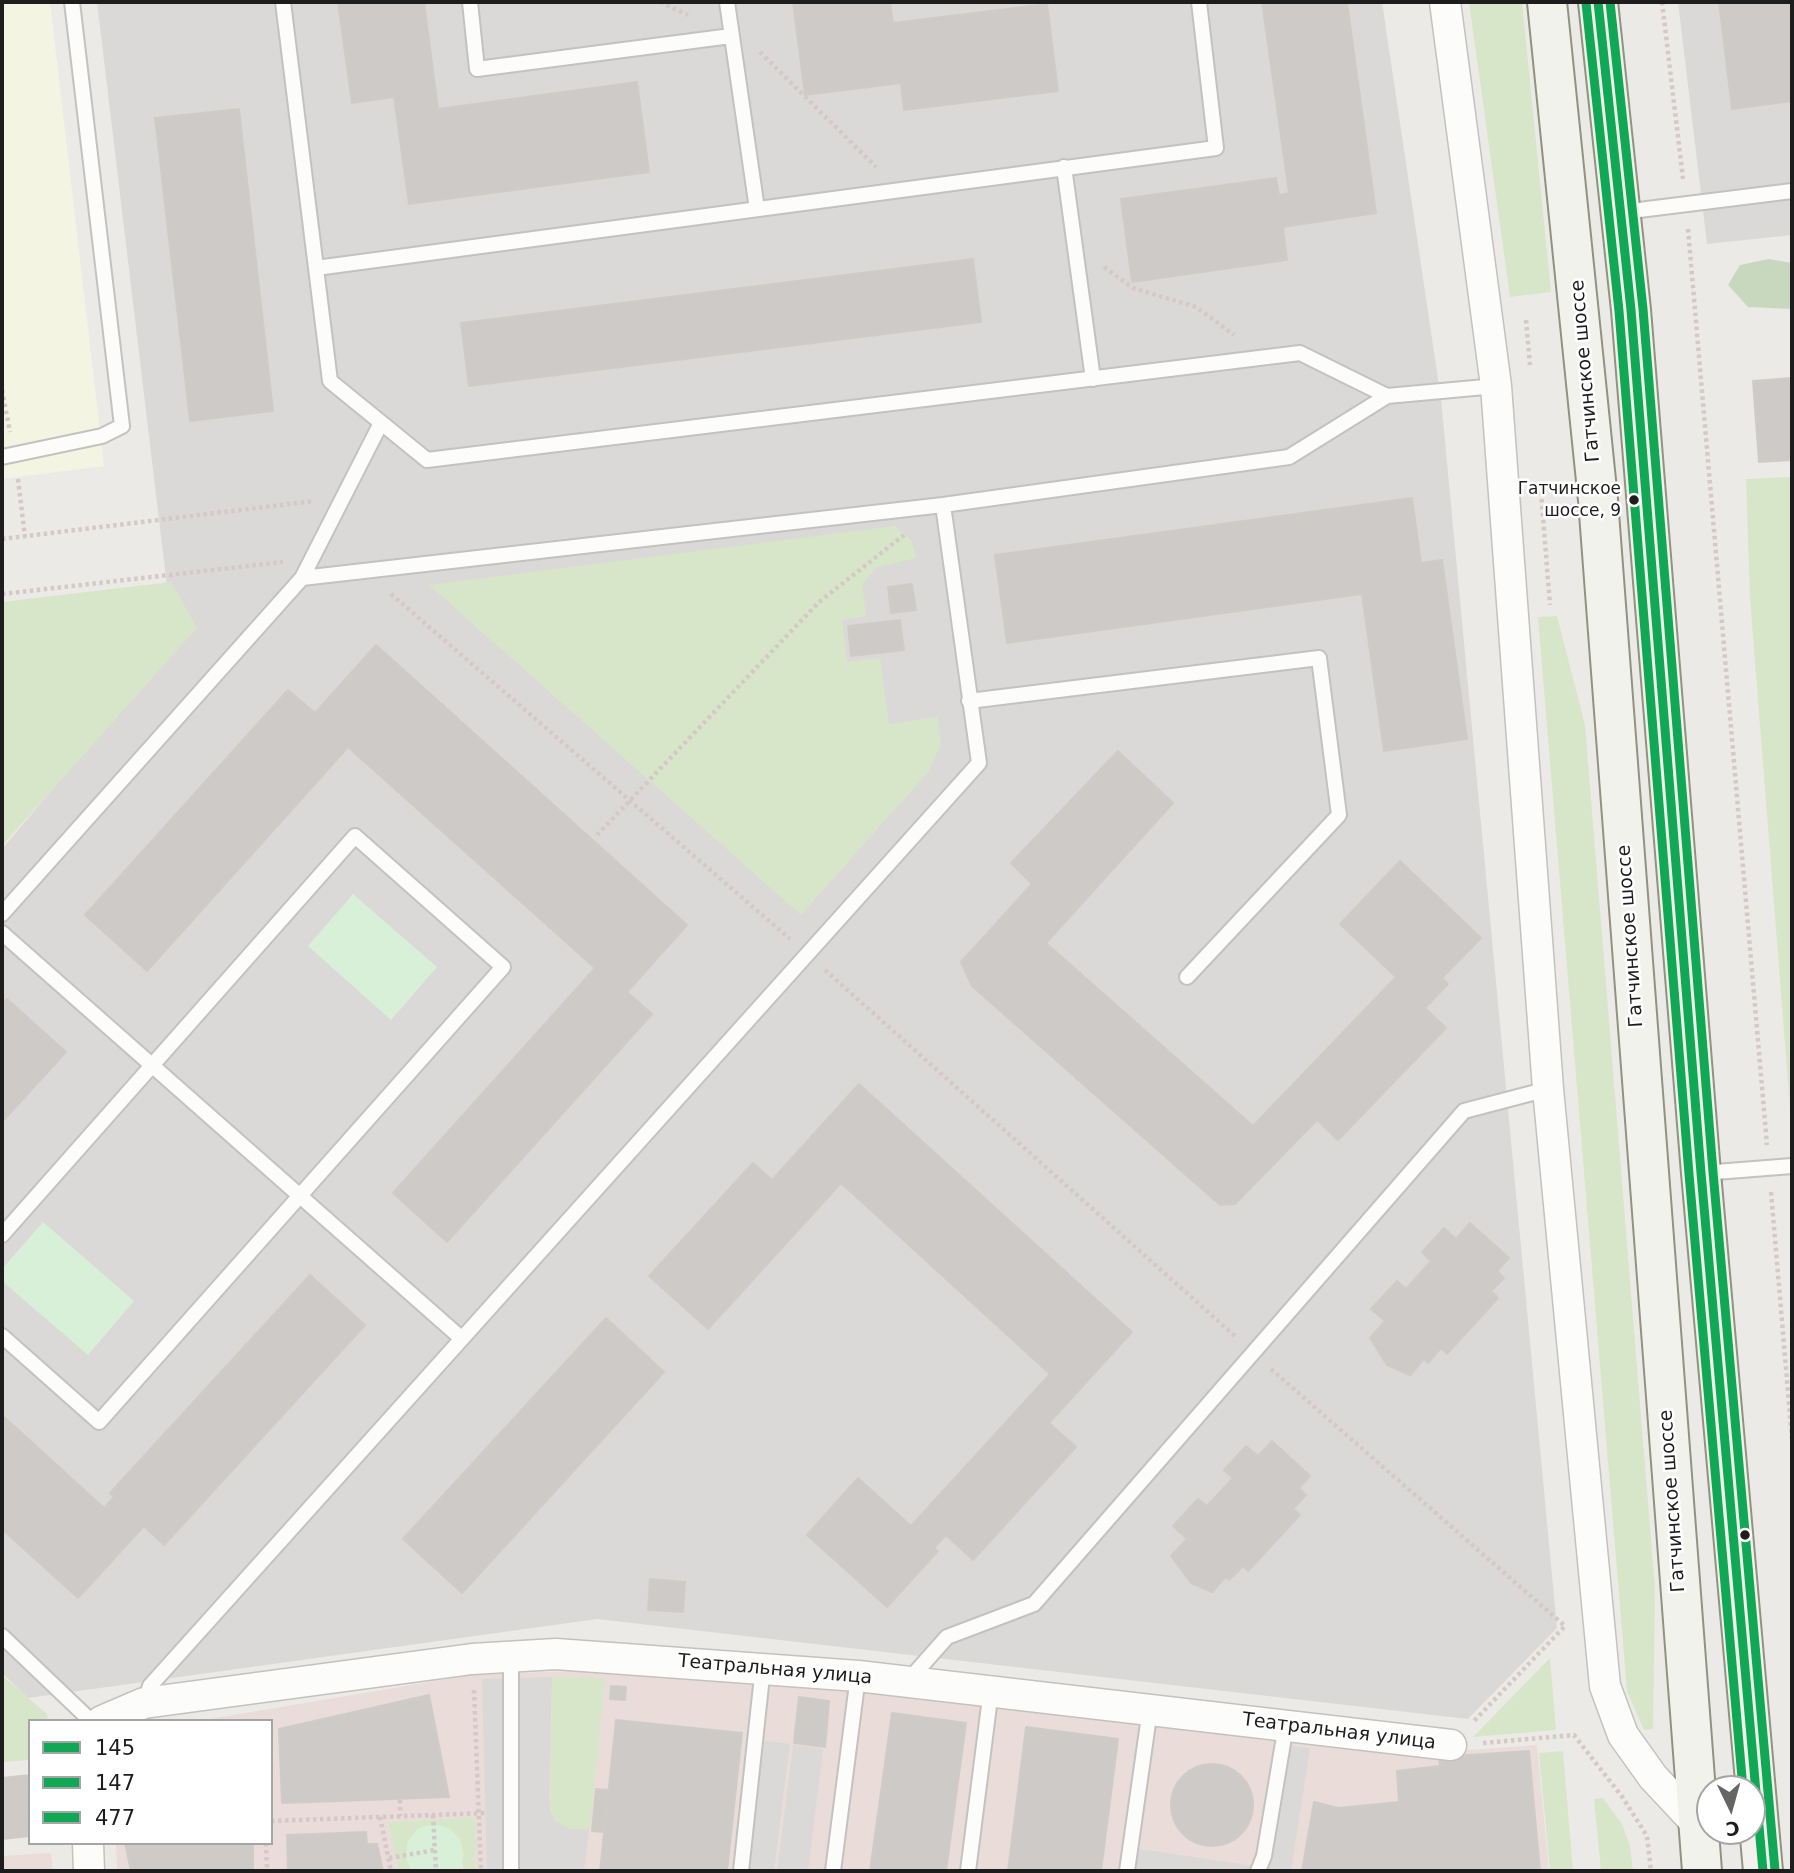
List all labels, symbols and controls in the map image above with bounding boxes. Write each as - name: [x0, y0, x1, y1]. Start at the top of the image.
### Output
- street label: Гатчинское шоссе: [1567, 279, 1605, 463]
- place label: Гатчинское шоссе, 9: [1518, 480, 1621, 520]
- marker: Гатчинское шоссе, 9: [1627, 493, 1641, 507]
- street label: Гатчинское шоссе: [1613, 844, 1649, 1028]
- street label: Гатчинское шоссе: [1655, 1409, 1691, 1593]
- unlabelled marker: [1738, 1528, 1752, 1542]
- street label: Театральная улица: [677, 1650, 873, 1690]
- street label: Театральная улица: [1241, 1709, 1437, 1755]
- legend: [28, 1719, 273, 1845]
- text: 145: [95, 1736, 135, 1760]
- text: 147: [95, 1771, 135, 1795]
- north arrow: [1696, 1775, 1766, 1845]
- text: 477: [95, 1806, 135, 1830]
- text: С: [1725, 1817, 1741, 1840]

